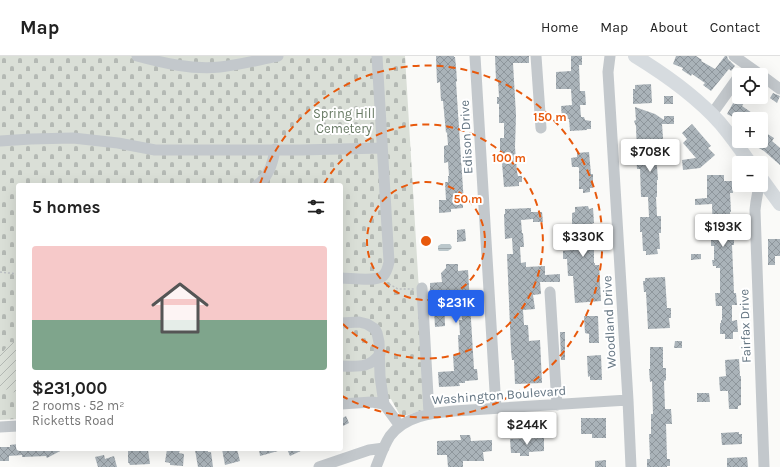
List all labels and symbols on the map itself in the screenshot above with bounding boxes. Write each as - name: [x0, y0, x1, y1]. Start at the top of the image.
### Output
- street label: Edison Drive: [457, 99, 475, 174]
- park label: Spring Hill Cemetery: [313, 106, 375, 136]
- text: 150 m: [533, 110, 567, 124]
- pin: $708K: [622, 139, 678, 173]
- text: 100 m: [492, 151, 526, 165]
- text: 50 m: [454, 192, 483, 206]
- pin: $193K: [695, 214, 751, 248]
- pin: $330K: [555, 224, 611, 258]
- centre of rings: [419, 234, 433, 248]
- street label: Woodland Drive: [599, 275, 619, 369]
- street label: Fairfax Drive: [736, 288, 754, 363]
- pin: $231K: [428, 290, 484, 324]
- street label: Washington Boulevard: [431, 383, 567, 407]
- pin: $244K: [499, 412, 555, 446]

